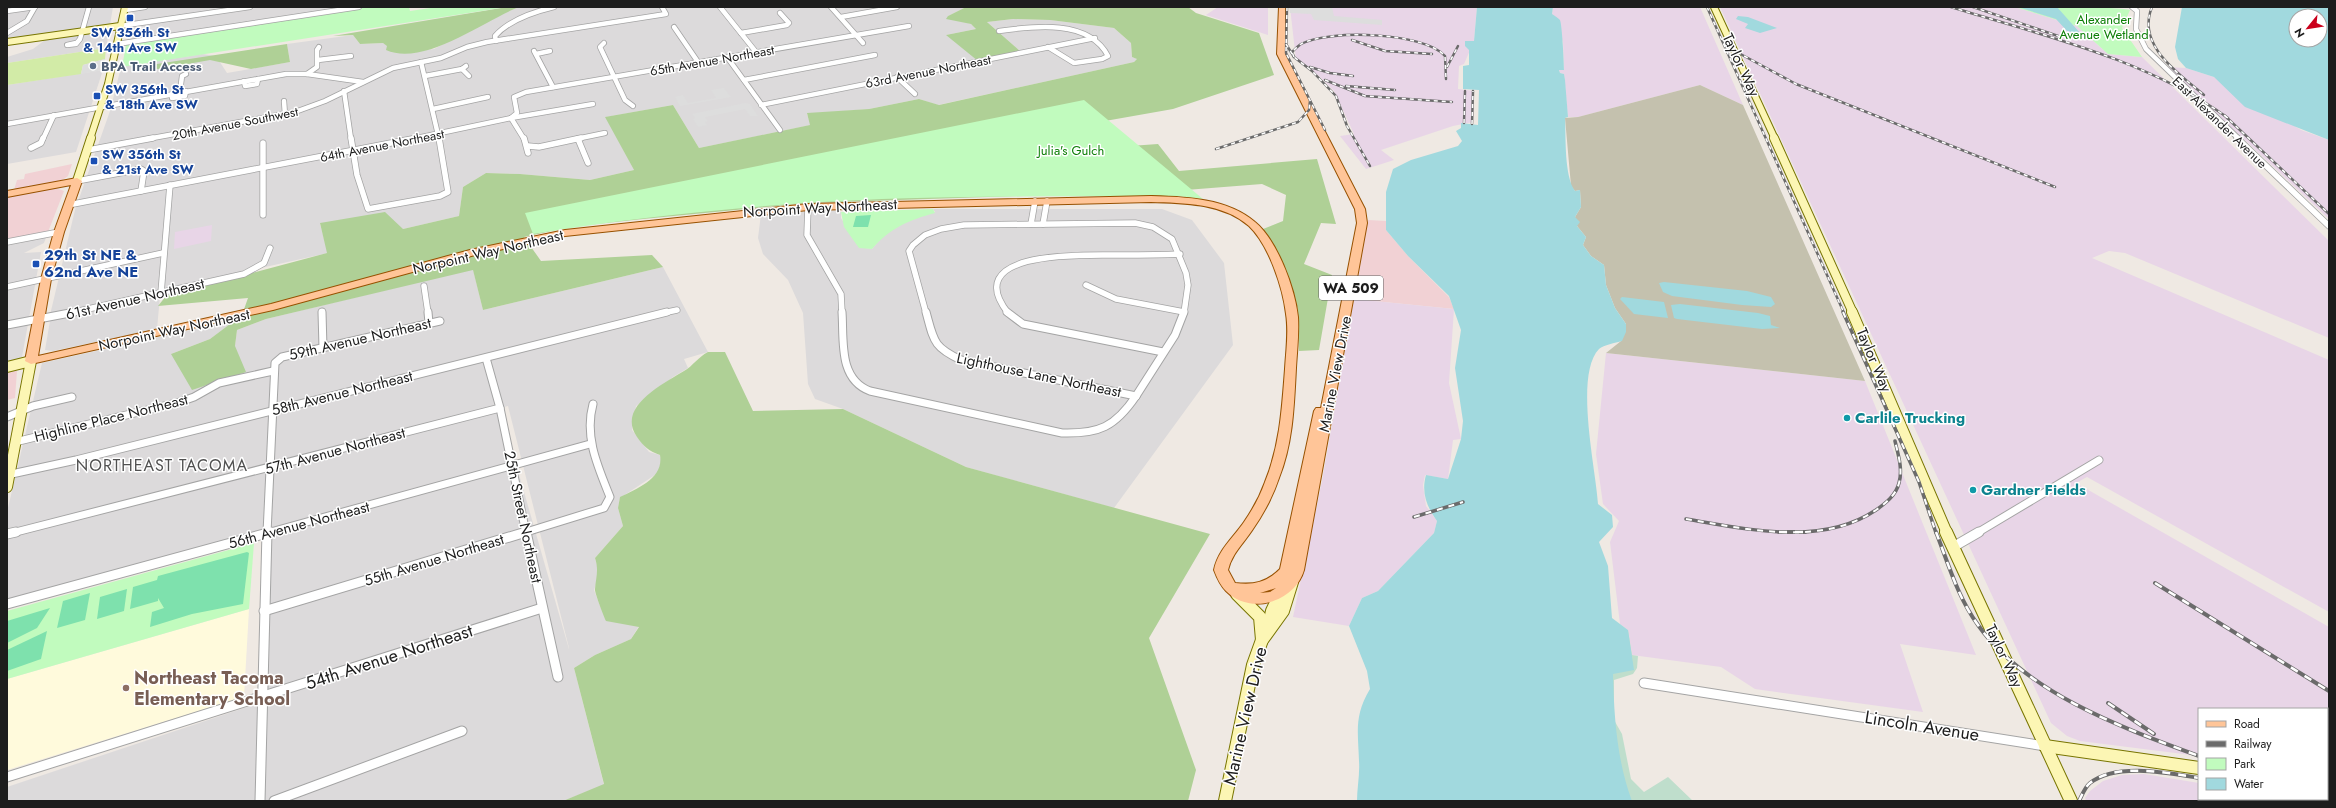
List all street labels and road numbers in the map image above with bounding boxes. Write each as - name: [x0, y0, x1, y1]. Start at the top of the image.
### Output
- street label: Taylor Way: [1717, 30, 1765, 101]
- street label: 65th Avenue Northeast: [648, 40, 777, 81]
- street label: 63rd Avenue Northeast: [864, 50, 993, 93]
- street label: East Alexander Avenue: [2168, 72, 2272, 173]
- street label: 20th Avenue Southwest: [170, 102, 301, 145]
- street label: 64th Avenue Northeast: [318, 124, 447, 167]
- street label: Norpoint Way Northeast: [742, 193, 898, 223]
- street label: Norpoint Way Northeast: [410, 224, 566, 280]
- street label: 61st Avenue Northeast: [63, 272, 207, 326]
- road number: WA 509: [1319, 276, 1383, 300]
- street label: Norpoint Way Northeast: [96, 303, 252, 357]
- street label: 59th Avenue Northeast: [287, 312, 434, 366]
- street label: Marine View Drive: [1313, 314, 1357, 434]
- street label: Taylor Way: [1851, 325, 1897, 396]
- street label: Lighthouse Lane Northeast: [955, 347, 1124, 403]
- street label: 58th Avenue Northeast: [269, 365, 415, 421]
- street label: Highline Place Northeast: [32, 388, 191, 448]
- street label: 57th Avenue Northeast: [262, 422, 408, 480]
- street label: 25th Street Northeast: [498, 449, 548, 585]
- street label: 56th Avenue Northeast: [226, 495, 372, 554]
- street label: 55th Avenue Northeast: [361, 528, 507, 592]
- street label: 54th Avenue Northeast: [302, 617, 477, 696]
- street label: Taylor Way: [1980, 621, 2028, 692]
- street label: Marine View Drive: [1216, 644, 1274, 788]
- street label: Lincoln Avenue: [1863, 704, 1981, 748]

